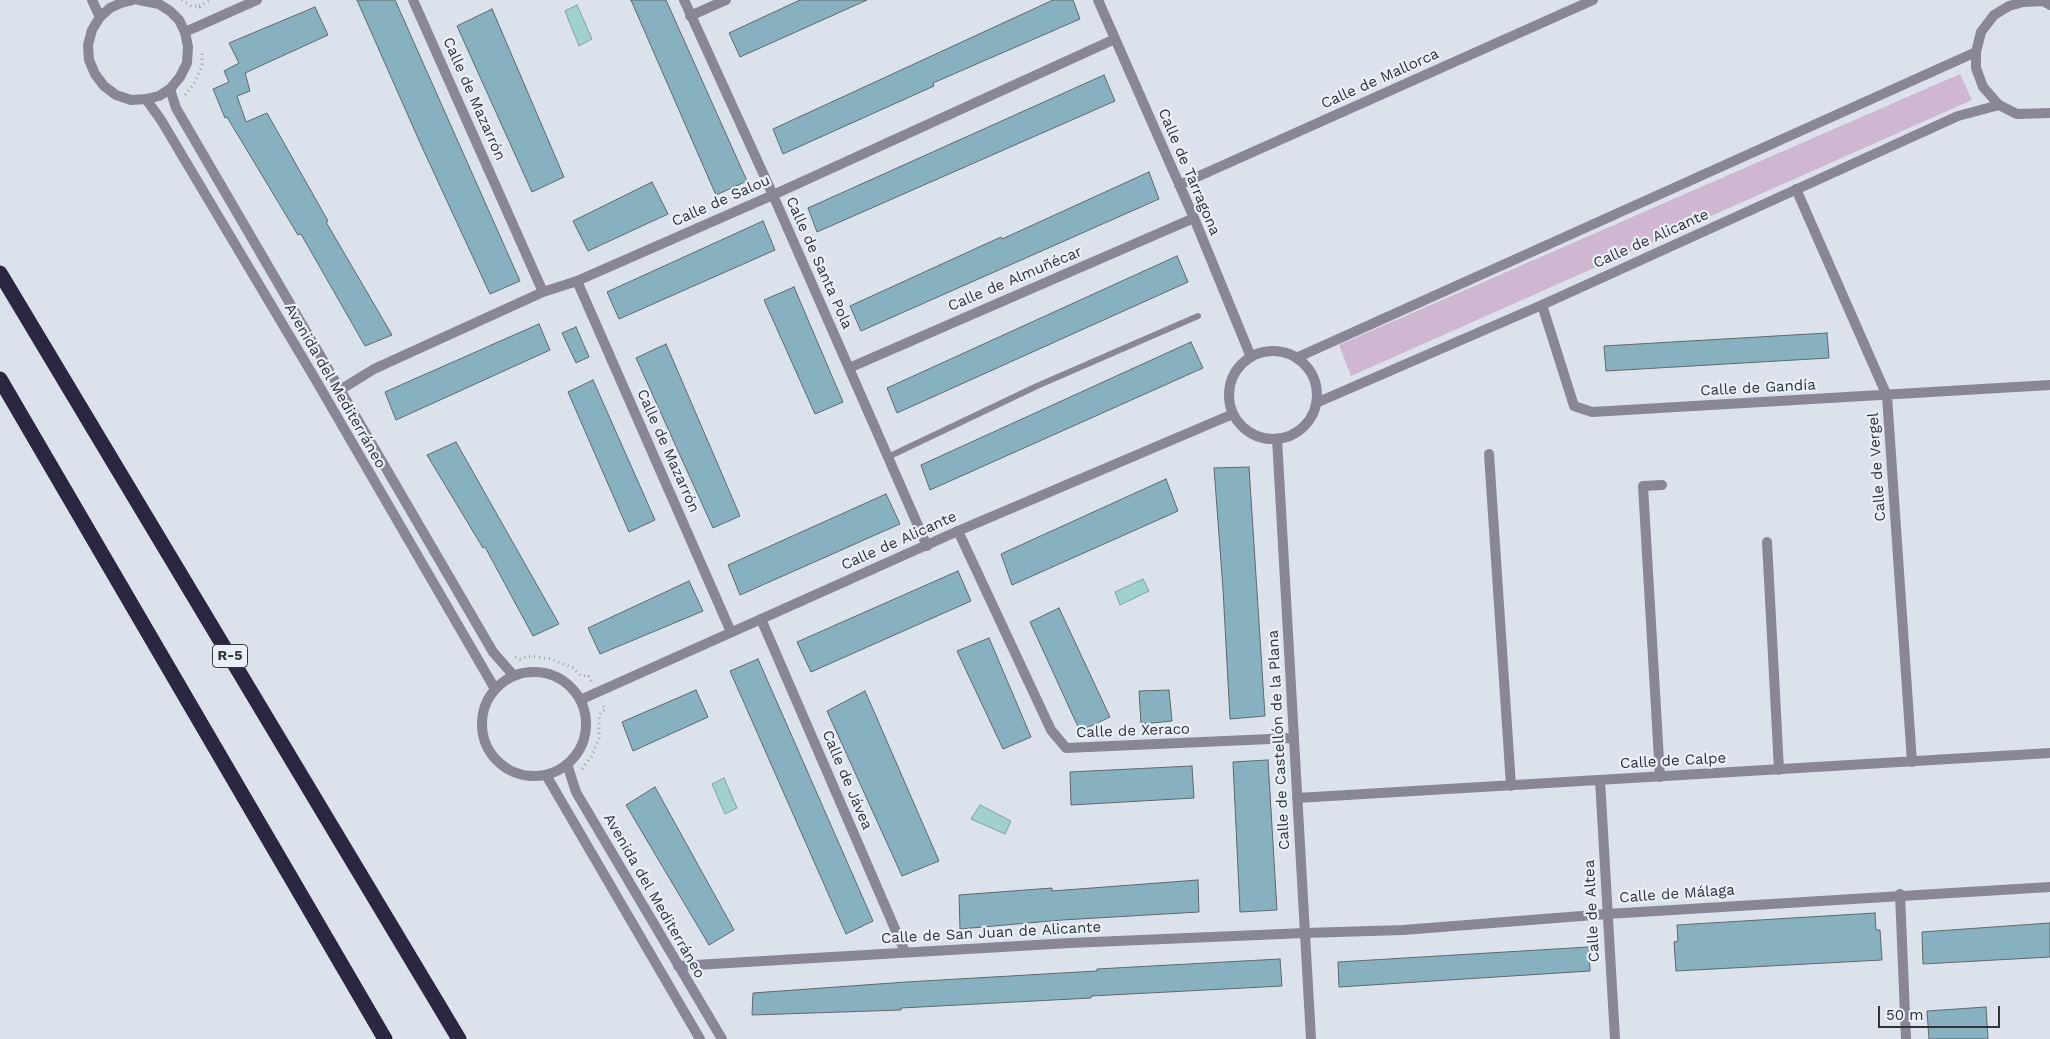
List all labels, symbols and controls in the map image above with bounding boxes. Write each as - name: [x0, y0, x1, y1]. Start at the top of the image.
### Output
- street label: Calle de Mazarrón: [439, 35, 509, 163]
- street label: Calle de Mallorca: [1318, 45, 1442, 113]
- street label: Calle de Tarragona: [1154, 106, 1224, 238]
- street label: Calle de Salou: [669, 171, 773, 231]
- street label: Calle de Santa Pola: [782, 194, 856, 332]
- street label: Calle de Alicante: [1591, 205, 1711, 273]
- street label: Calle de Almuñécar: [945, 243, 1085, 315]
- street label: Avenida del Mediterráneo: [280, 301, 390, 471]
- street label: Calle de Gandía: [1700, 376, 1816, 400]
- street label: Calle de Mazarrón: [633, 387, 703, 515]
- street label: Calle de Vergel: [1864, 412, 1890, 522]
- street label: Calle de Alicante: [839, 507, 959, 575]
- street label: Calle de Castellón de la Plana: [1264, 629, 1294, 851]
- road number: R-5: [212, 644, 248, 668]
- street label: Calle de Xeraco: [1076, 720, 1190, 742]
- street label: Calle de Jávea: [818, 728, 876, 832]
- street label: Calle de Calpe: [1619, 749, 1727, 773]
- street label: Avenida del Mediterráneo: [599, 811, 709, 981]
- street label: Calle de Altea: [1580, 859, 1604, 963]
- street label: Calle de Málaga: [1619, 881, 1735, 907]
- street label: Calle de San Juan de Alicante: [880, 918, 1102, 948]
- scale bar: [1880, 996, 2002, 1028]
- text: 50 m: [1886, 1006, 1923, 1024]

